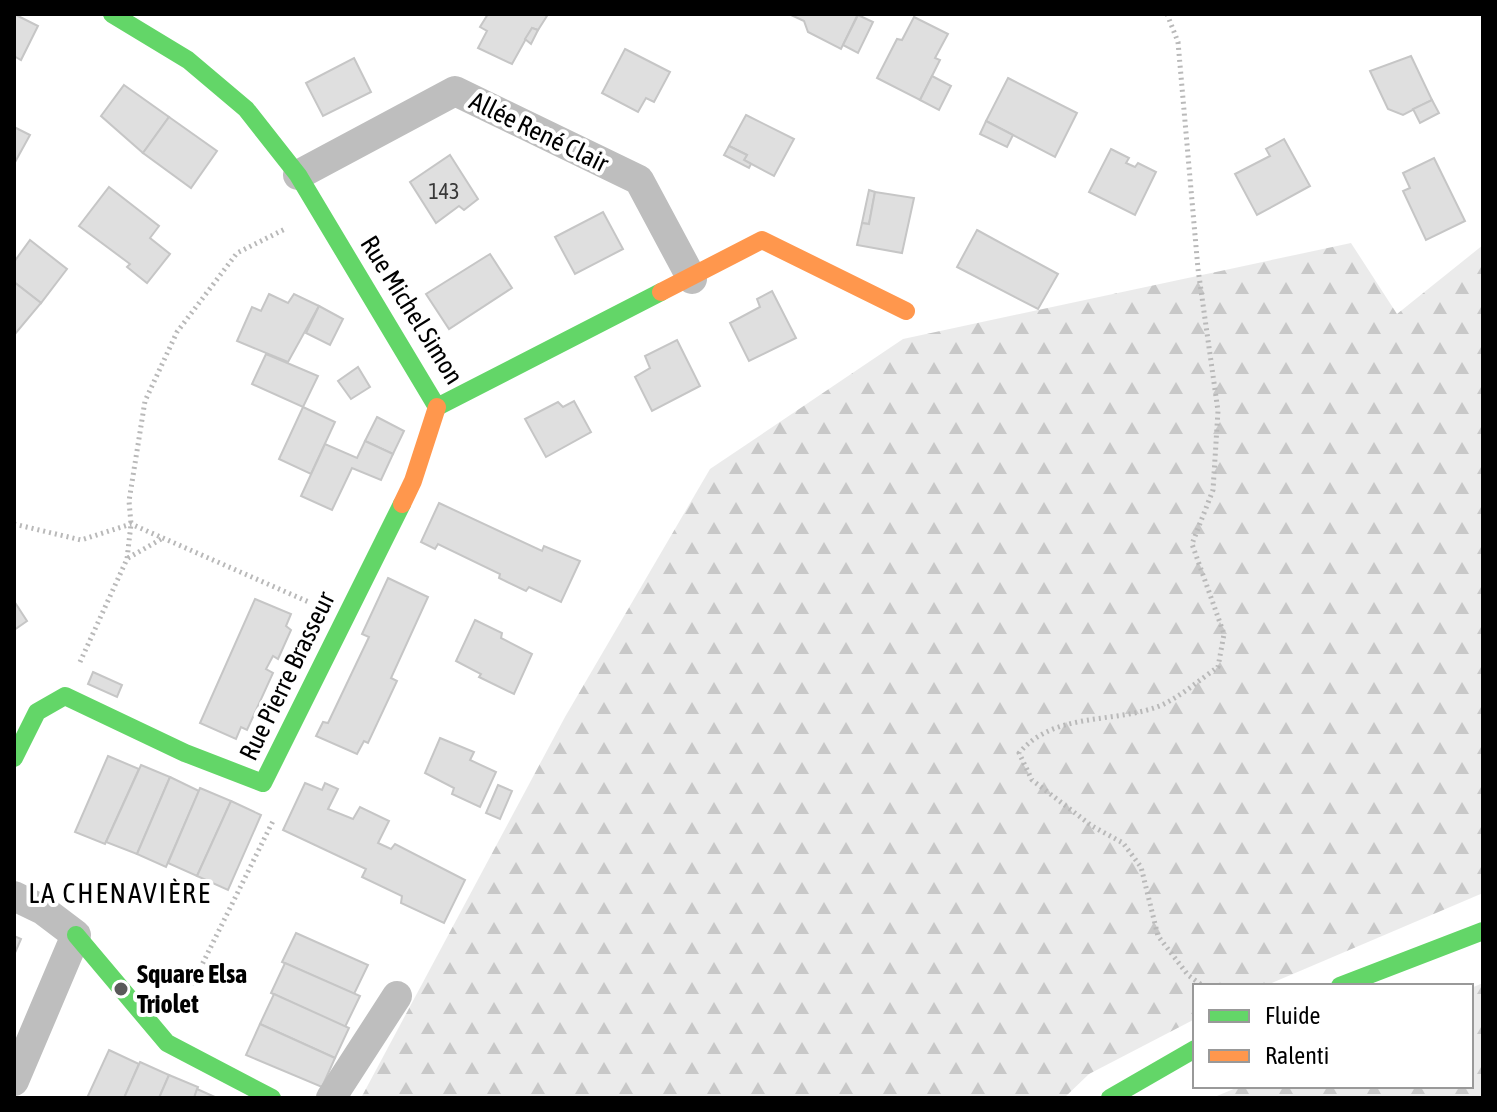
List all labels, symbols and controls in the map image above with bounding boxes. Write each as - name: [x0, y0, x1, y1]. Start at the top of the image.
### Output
- street label: Allée René Clair: [465, 86, 613, 179]
- house number: 143: [428, 178, 460, 204]
- street label: Rue Michel Simon: [354, 230, 470, 390]
- street label: Rue Pierre Brasseur: [233, 587, 341, 765]
- district label: LA CHENAVIÈRE: [28, 877, 212, 909]
- place label: Square Elsa Triolet: [137, 959, 247, 1019]
- marker: Square Elsa Triolet: [112, 980, 130, 998]
- legend: [1193, 984, 1473, 1088]
- text: Fluide: [1265, 1002, 1320, 1029]
- text: Ralenti: [1265, 1042, 1329, 1069]

